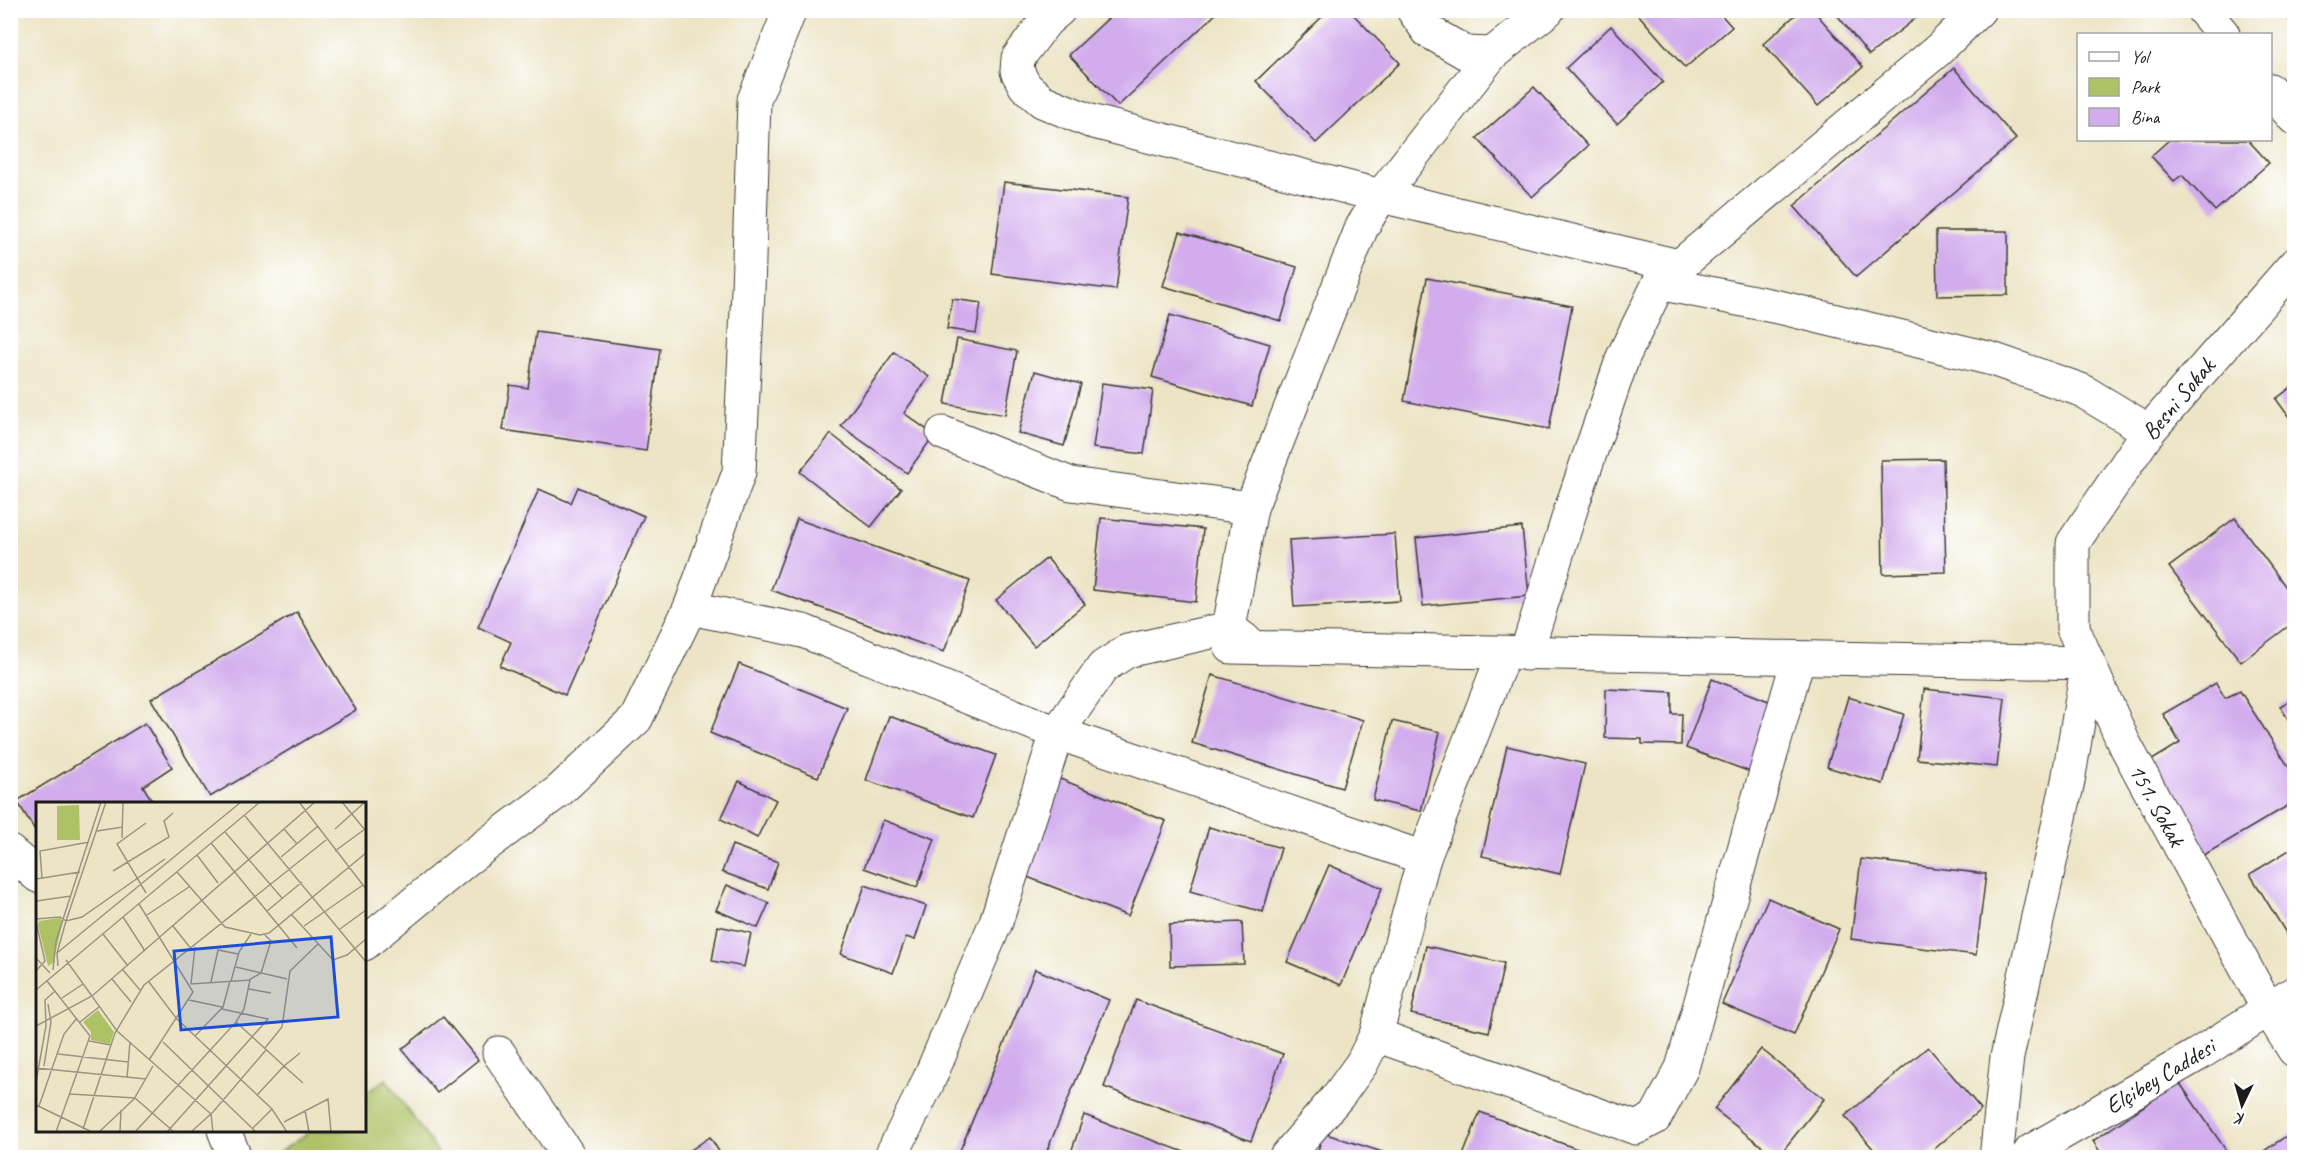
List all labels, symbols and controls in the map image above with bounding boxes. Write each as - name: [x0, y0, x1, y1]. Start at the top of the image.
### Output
- legend: [2077, 33, 2272, 141]
- text: Yol: [2131, 46, 2151, 68]
- text: Park: [2131, 76, 2161, 98]
- text: Bina: [2131, 106, 2161, 128]
- street label: Besni Sokak: [2135, 350, 2222, 446]
- street label: 151. Sokak: [2122, 758, 2193, 854]
- inset map: [36, 802, 366, 1132]
- street label: Elçibey Caddesi: [2100, 1030, 2222, 1120]
- north arrow: [2212, 1075, 2272, 1135]
- text: K: [2232, 1108, 2246, 1129]

